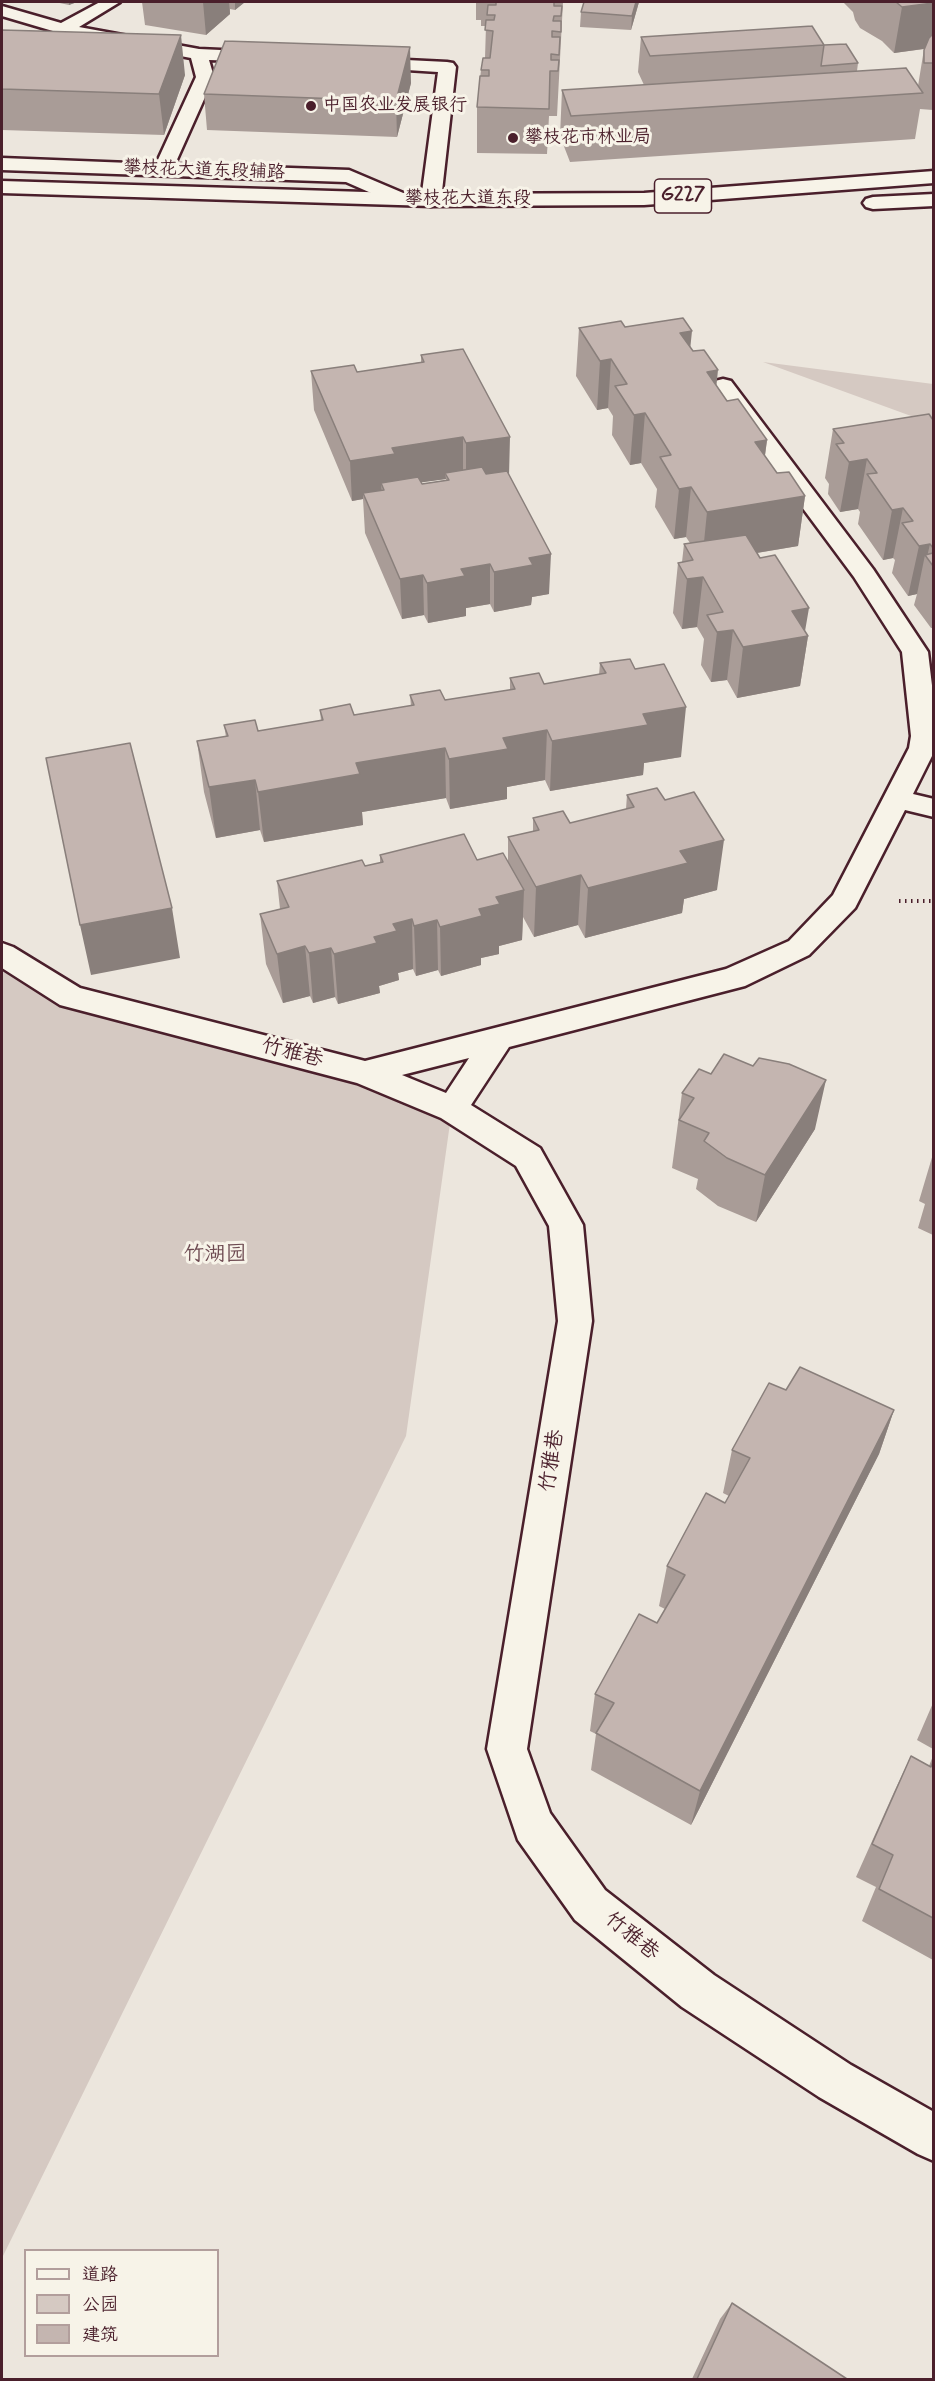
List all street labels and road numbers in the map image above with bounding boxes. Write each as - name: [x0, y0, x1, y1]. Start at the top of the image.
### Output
- street label: 攀枝花大道东段辅路: [123, 157, 285, 185]
- road number: G227: [654, 179, 712, 213]
- street label: 攀枝花大道东段: [405, 188, 531, 210]
- street label: 竹雅巷: [258, 1034, 326, 1074]
- street label: 竹雅巷: [536, 1428, 570, 1494]
- street label: 竹雅巷: [599, 1907, 663, 1967]

